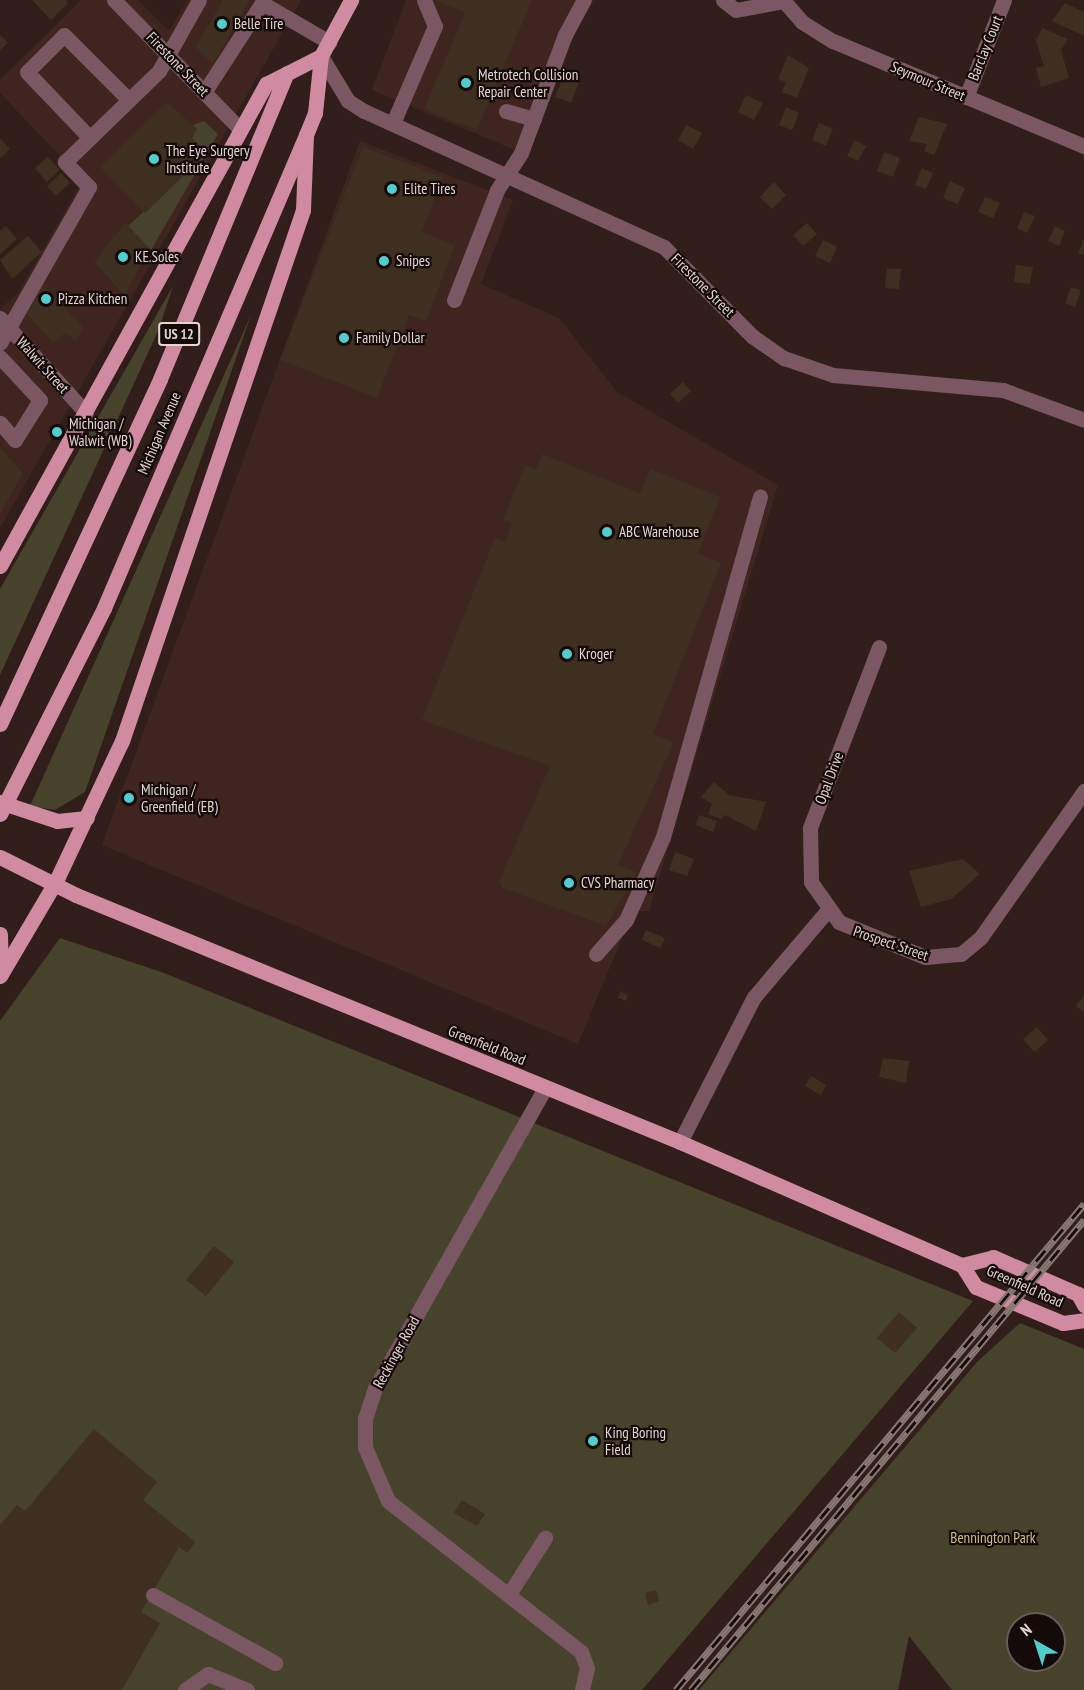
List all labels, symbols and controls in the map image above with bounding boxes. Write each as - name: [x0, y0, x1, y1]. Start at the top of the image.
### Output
- street label: Barclay Court: [964, 13, 1006, 83]
- place label: Belle Tire: [234, 15, 284, 33]
- marker: Belle Tire: [215, 17, 229, 31]
- street label: Firestone Street: [143, 28, 213, 100]
- street label: Seymour Street: [888, 57, 968, 105]
- place label: Metrotech Collision Repair Center: [478, 65, 578, 100]
- marker: Metrotech Collision Repair Center: [459, 76, 473, 90]
- place label: The Eye Surgery Institute: [166, 141, 250, 176]
- marker: The Eye Surgery Institute: [147, 152, 161, 166]
- place label: Elite Tires: [404, 180, 456, 198]
- marker: Elite Tires: [385, 182, 399, 196]
- place label: KE.Soles: [135, 248, 179, 266]
- marker: KE.Soles: [116, 250, 130, 264]
- street label: Firestone Street: [668, 250, 738, 320]
- place label: Snipes: [396, 252, 430, 270]
- marker: Snipes: [377, 254, 391, 268]
- place label: Pizza Kitchen: [58, 290, 127, 308]
- marker: Pizza Kitchen: [39, 292, 53, 306]
- road number: US 12: [158, 323, 200, 345]
- place label: Family Dollar: [356, 329, 425, 347]
- marker: Family Dollar: [337, 331, 351, 345]
- street label: Walwit Street: [13, 333, 73, 397]
- street label: Michigan Avenue: [133, 389, 185, 477]
- place label: Michigan / Walwit (WB): [69, 414, 132, 449]
- marker: Michigan / Walwit (WB): [50, 425, 64, 439]
- place label: ABC Warehouse: [619, 523, 700, 541]
- marker: ABC Warehouse: [600, 525, 614, 539]
- place label: Kroger: [579, 645, 613, 663]
- marker: Kroger: [560, 647, 574, 661]
- street label: Opal Drive: [811, 749, 847, 807]
- place label: Michigan / Greenfield (EB): [141, 780, 218, 815]
- marker: Michigan / Greenfield (EB): [122, 791, 136, 805]
- place label: CVS Pharmacy: [581, 874, 654, 892]
- marker: CVS Pharmacy: [562, 876, 576, 890]
- street label: Prospect Street: [851, 922, 931, 964]
- street label: Greenfield Road: [446, 1021, 528, 1069]
- street label: Greenfield Road: [984, 1261, 1066, 1311]
- street label: Reckinger Road: [369, 1313, 423, 1391]
- place label: King Boring Field: [605, 1423, 666, 1458]
- marker: King Boring Field: [586, 1434, 600, 1448]
- park label: Bennington Park: [950, 1529, 1036, 1547]
- north arrow: [1006, 1612, 1066, 1672]
- text: N: [1016, 1619, 1036, 1640]

